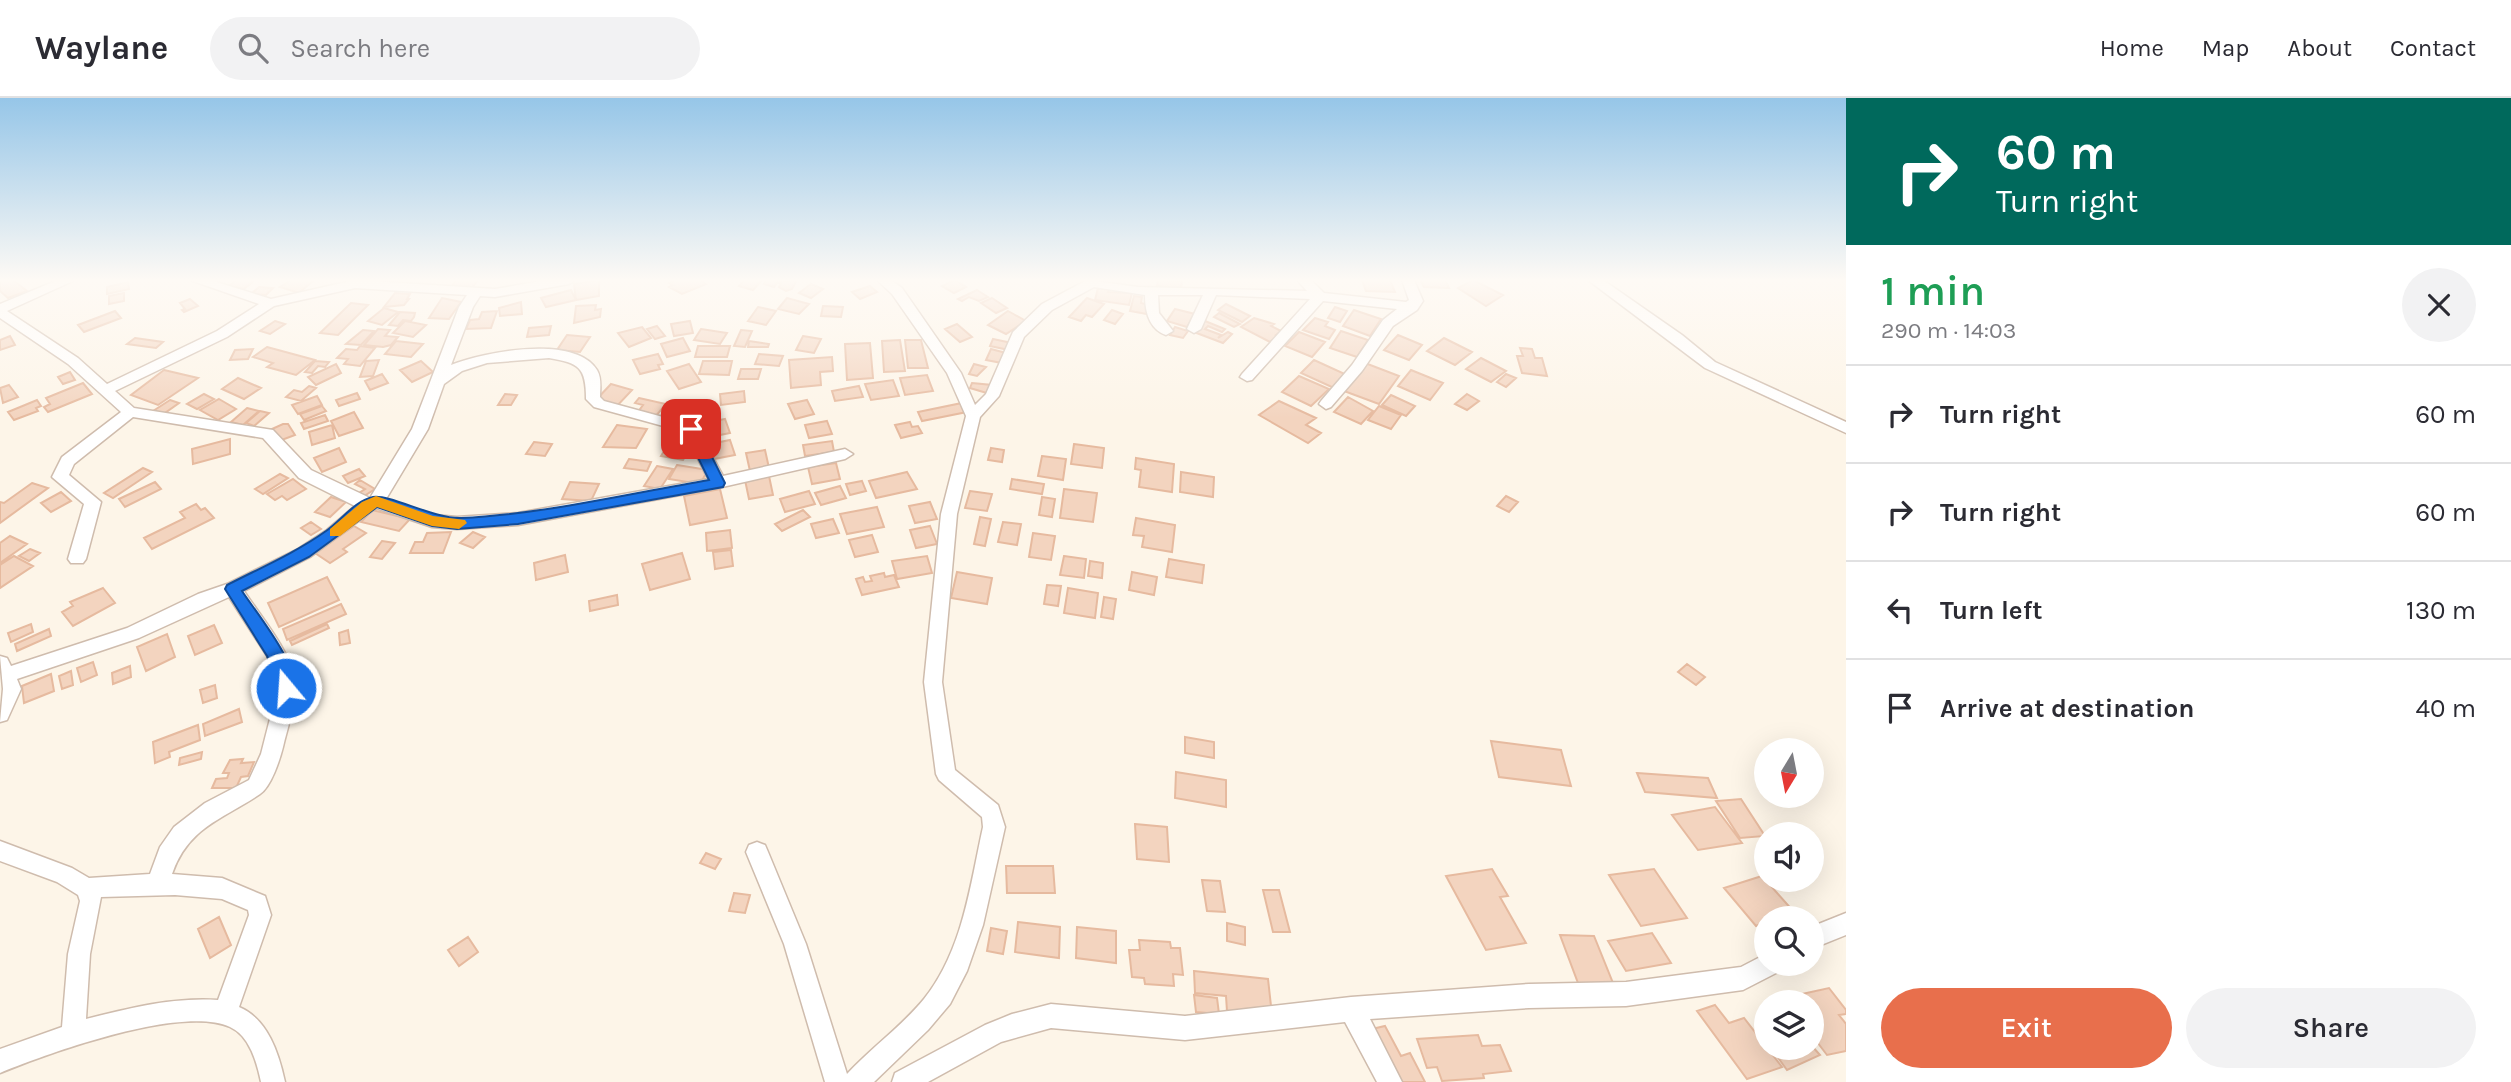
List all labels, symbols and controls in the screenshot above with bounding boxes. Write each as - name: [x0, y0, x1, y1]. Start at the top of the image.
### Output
- search box: [210, 17, 700, 80]
- text: Waylane: [35, 29, 168, 67]
- icon: search: [234, 29, 272, 67]
- text: Search here: [290, 33, 430, 64]
- text: Home: [2100, 34, 2164, 62]
- text: Map: [2202, 34, 2249, 62]
- text: About: [2287, 34, 2352, 62]
- text: Contact: [2390, 34, 2476, 62]
- text: 60 m: [1996, 124, 2116, 181]
- icon: right: [1881, 126, 1972, 217]
- text: Turn right: [1996, 183, 2138, 220]
- text: 1 min: [1881, 266, 1985, 316]
- button: close: [2402, 268, 2476, 342]
- text: 290 m · 14:03: [1881, 317, 2016, 344]
- icon: right: [1881, 395, 1919, 433]
- pin: [661, 399, 721, 459]
- text: Turn right: [1940, 399, 2061, 430]
- text: 60 m: [2415, 399, 2476, 430]
- icon: arrive: [672, 410, 710, 448]
- icon: right: [1881, 493, 1919, 531]
- text: Turn right: [1940, 497, 2061, 528]
- text: 60 m: [2415, 497, 2476, 528]
- icon: left: [1881, 591, 1919, 629]
- text: Turn left: [1940, 595, 2042, 626]
- text: 130 m: [2406, 595, 2476, 626]
- position arrow: [249, 651, 323, 725]
- icon: arrive: [1881, 689, 1919, 727]
- text: Arrive at destination: [1940, 693, 2194, 724]
- text: 40 m: [2416, 693, 2476, 724]
- north arrow: [1754, 738, 1824, 808]
- map controls: [1754, 738, 1824, 1060]
- button: sound: [1754, 822, 1824, 892]
- button: search: [1754, 906, 1824, 976]
- button: Exit: [1881, 988, 2172, 1068]
- button: Share: [2186, 988, 2476, 1068]
- button: layers: [1754, 990, 1824, 1060]

